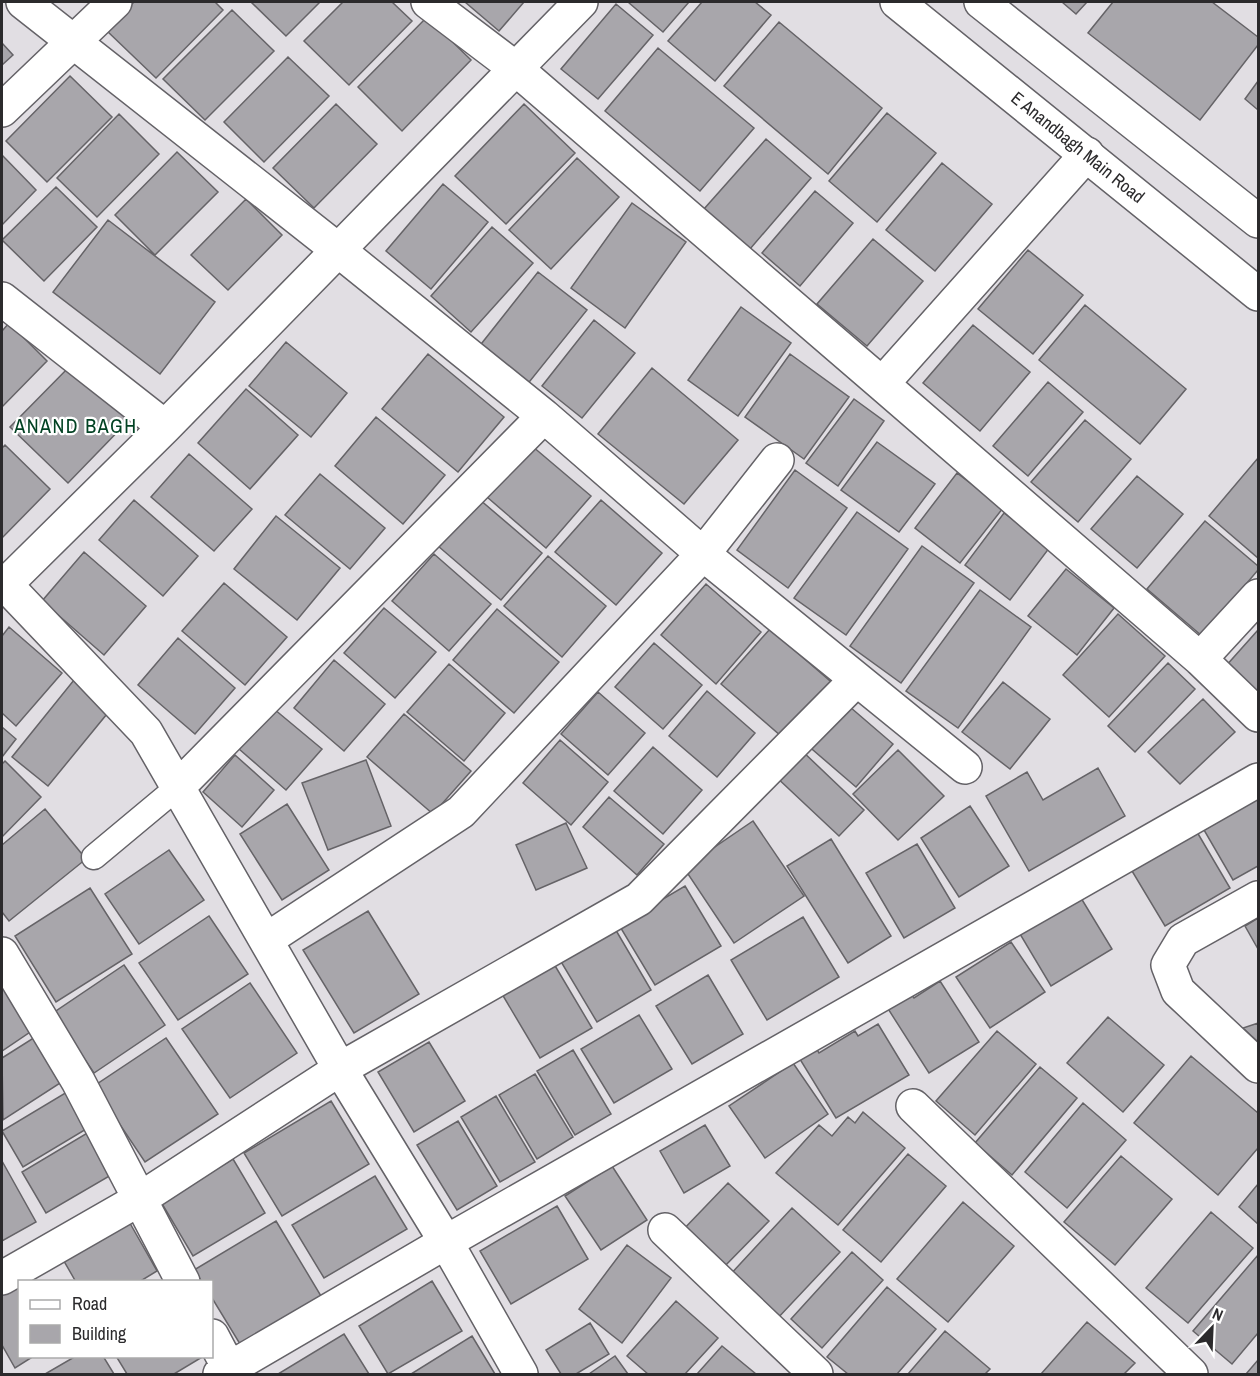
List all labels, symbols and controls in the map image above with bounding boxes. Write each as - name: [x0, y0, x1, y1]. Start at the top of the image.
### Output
- street label: E Anandbagh Main Road: [1006, 85, 1150, 209]
- district label: ANAND BAGH: [13, 412, 138, 439]
- legend: [18, 1280, 213, 1358]
- text: Road: [72, 1291, 107, 1316]
- north arrow: [1182, 1298, 1242, 1358]
- text: N: [1209, 1302, 1227, 1326]
- text: Building: [72, 1321, 127, 1346]

